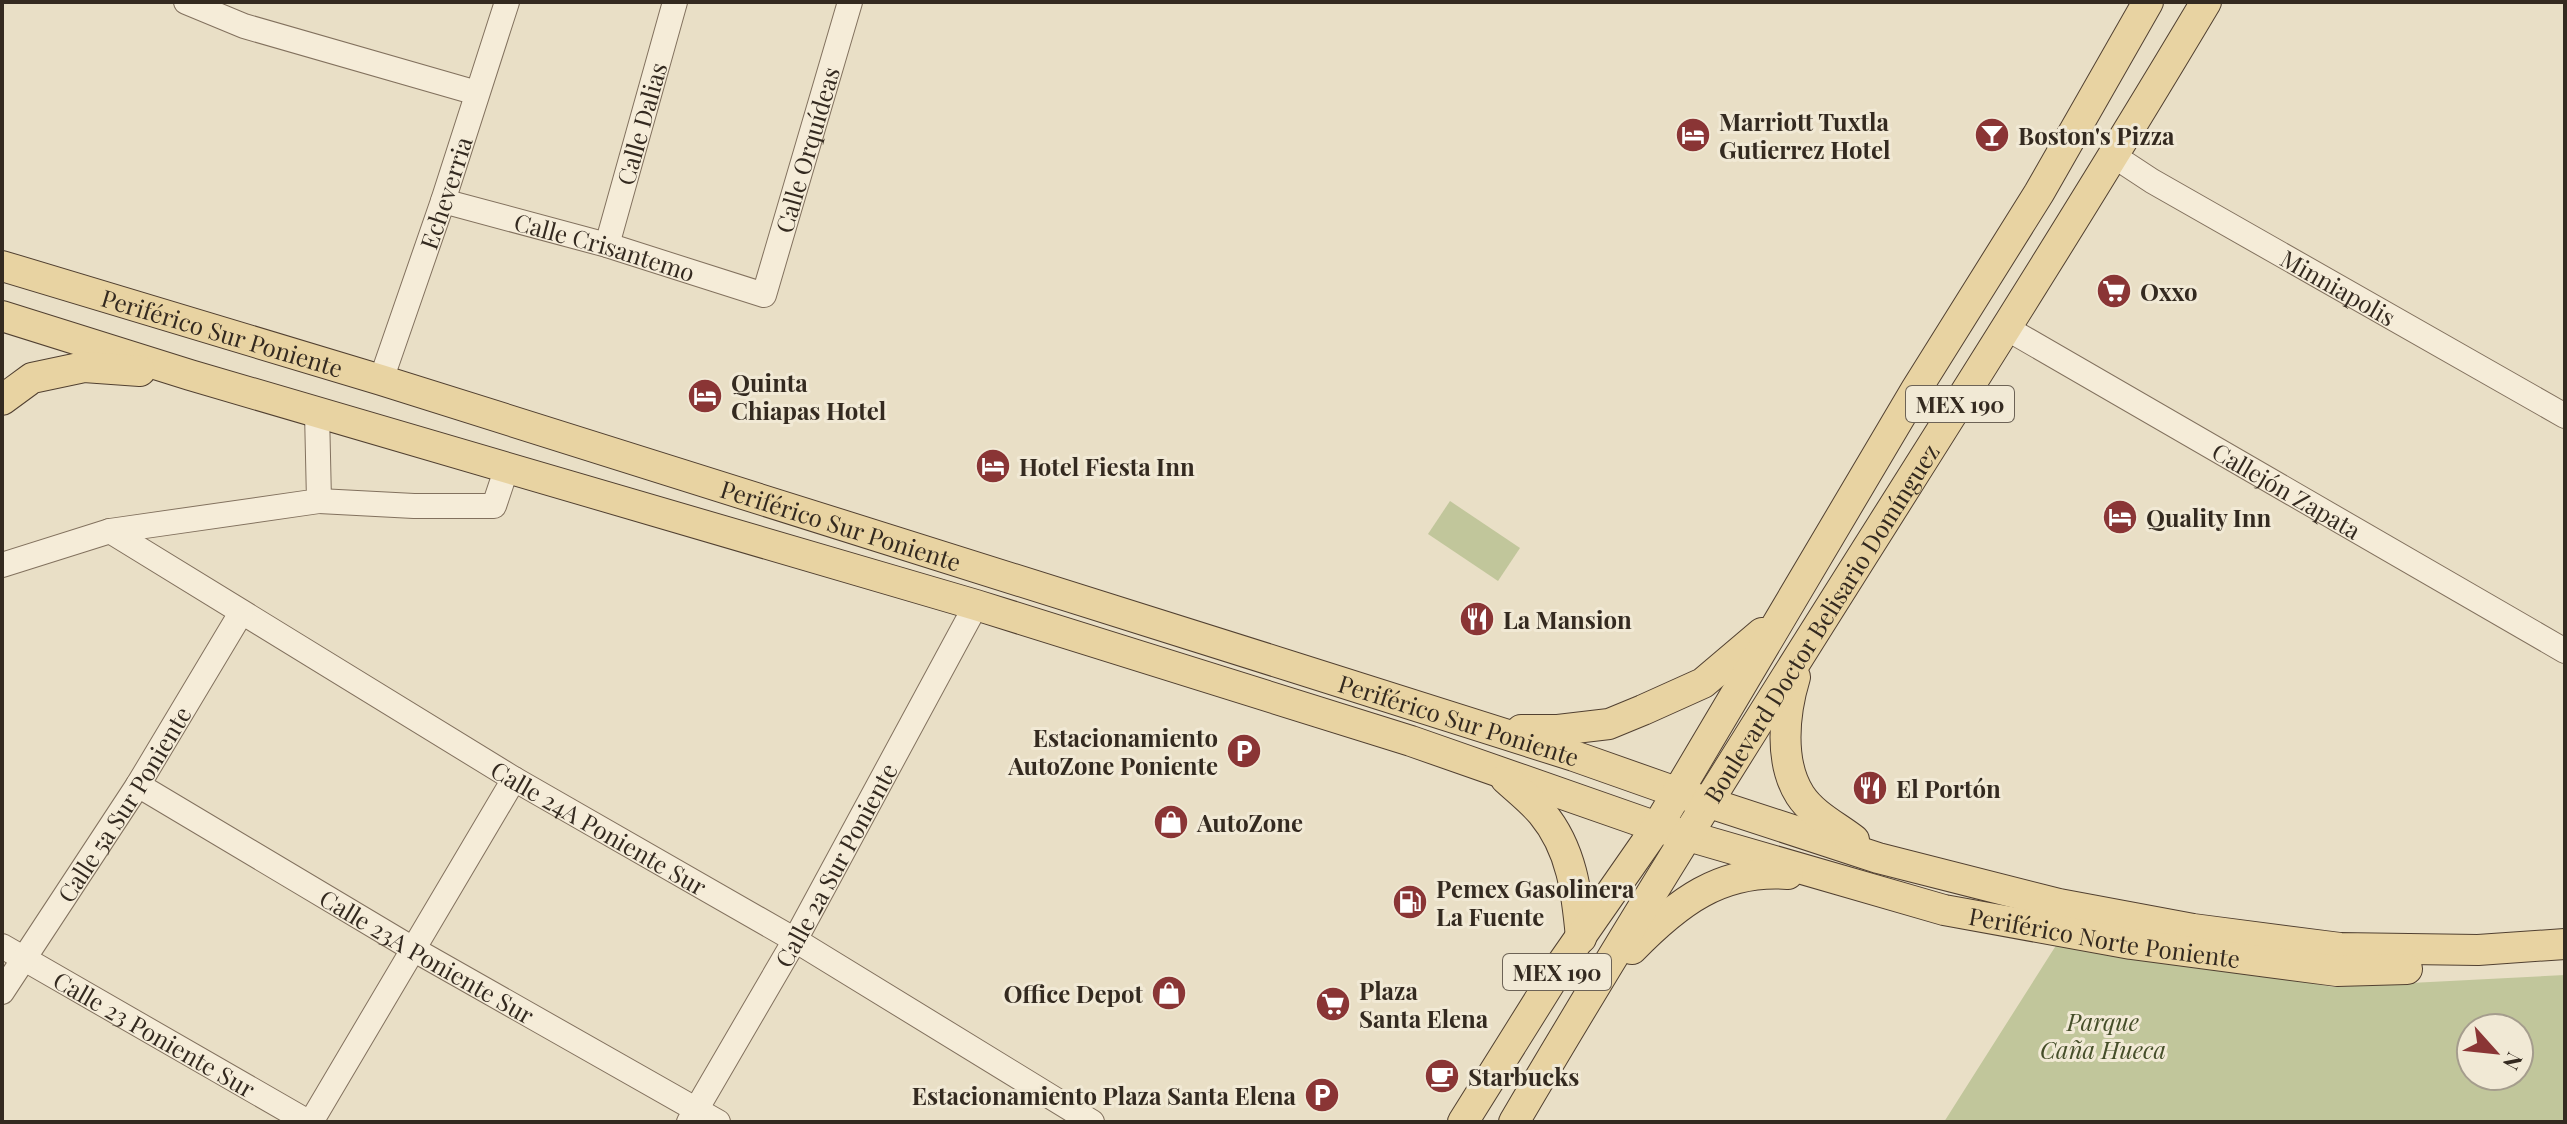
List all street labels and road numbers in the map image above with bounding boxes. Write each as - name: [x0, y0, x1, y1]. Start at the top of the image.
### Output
- street label: Calle Dalias: [609, 59, 673, 189]
- street label: Calle Orquídeas: [767, 63, 846, 236]
- street label: Echeverria: [412, 132, 479, 253]
- street label: Calle Crisantemo: [511, 205, 699, 288]
- street label: Minniapolis: [2275, 242, 2402, 332]
- street label: Periférico Sur Poniente: [98, 281, 347, 384]
- road number: MEX 190: [1906, 386, 2014, 422]
- street label: Callejón Zapata: [2207, 435, 2367, 546]
- street label: Boulevard Doctor Belisario Domínguez: [1696, 437, 1946, 808]
- street label: Periférico Sur Poniente: [717, 472, 965, 578]
- street label: Periférico Sur Poniente: [1335, 667, 1583, 773]
- street label: Calle 5a Sur Poniente: [50, 700, 198, 908]
- street label: Calle 24A Poniente Sur: [485, 753, 713, 902]
- street label: Calle 2a Sur Poniente: [767, 757, 904, 973]
- street label: Calle 23A Poniente Sur: [314, 881, 540, 1031]
- street label: Periférico Norte Poniente: [1966, 899, 2242, 974]
- road number: MEX 190: [1503, 954, 1611, 990]
- street label: Calle 23 Poniente Sur: [48, 963, 261, 1104]

